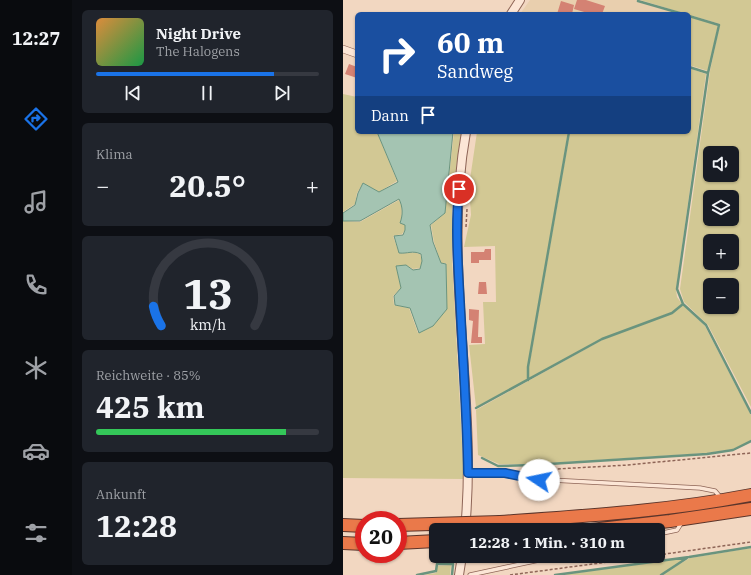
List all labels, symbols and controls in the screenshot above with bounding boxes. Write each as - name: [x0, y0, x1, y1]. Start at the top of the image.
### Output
- text: Night Drive: [156, 24, 241, 43]
- text: 60 m: [437, 24, 504, 61]
- text: 12:27: [12, 27, 60, 50]
- icon: right: [371, 28, 423, 80]
- text: The Halogens: [156, 43, 240, 60]
- text: Sandweg: [437, 60, 513, 83]
- icon: previous: [122, 82, 144, 104]
- icon: pause: [196, 82, 218, 104]
- icon: next: [271, 82, 293, 104]
- icon: arrive: [417, 104, 439, 126]
- icon: directions: [22, 105, 50, 133]
- text: Dann: [371, 106, 409, 125]
- text: Klima: [96, 146, 133, 163]
- map controls: [703, 146, 739, 314]
- button: sound: [703, 146, 739, 182]
- text: 20.5°: [169, 166, 246, 205]
- text: −: [96, 171, 109, 200]
- text: +: [306, 171, 319, 200]
- pin: [442, 172, 476, 206]
- icon: arrive: [448, 178, 470, 200]
- icon: music: [22, 188, 50, 216]
- button: layers: [703, 190, 739, 226]
- button: +: [703, 234, 739, 270]
- text: 13: [183, 265, 232, 319]
- icon: phone: [22, 271, 50, 299]
- button: −: [703, 278, 739, 314]
- text: km/h: [189, 314, 226, 333]
- icon: climate: [22, 354, 50, 382]
- text: Reichweite · 85%: [96, 367, 201, 384]
- text: 425 km: [96, 387, 205, 426]
- icon: car: [22, 437, 50, 465]
- position arrow: [518, 459, 560, 501]
- text: Ankunft: [96, 486, 146, 503]
- text: 12:28: [96, 506, 177, 545]
- speed limit sign: 20: [355, 511, 407, 563]
- icon: filters: [22, 519, 50, 547]
- text: 12:28 · 1 Min. · 310 m: [469, 533, 625, 552]

